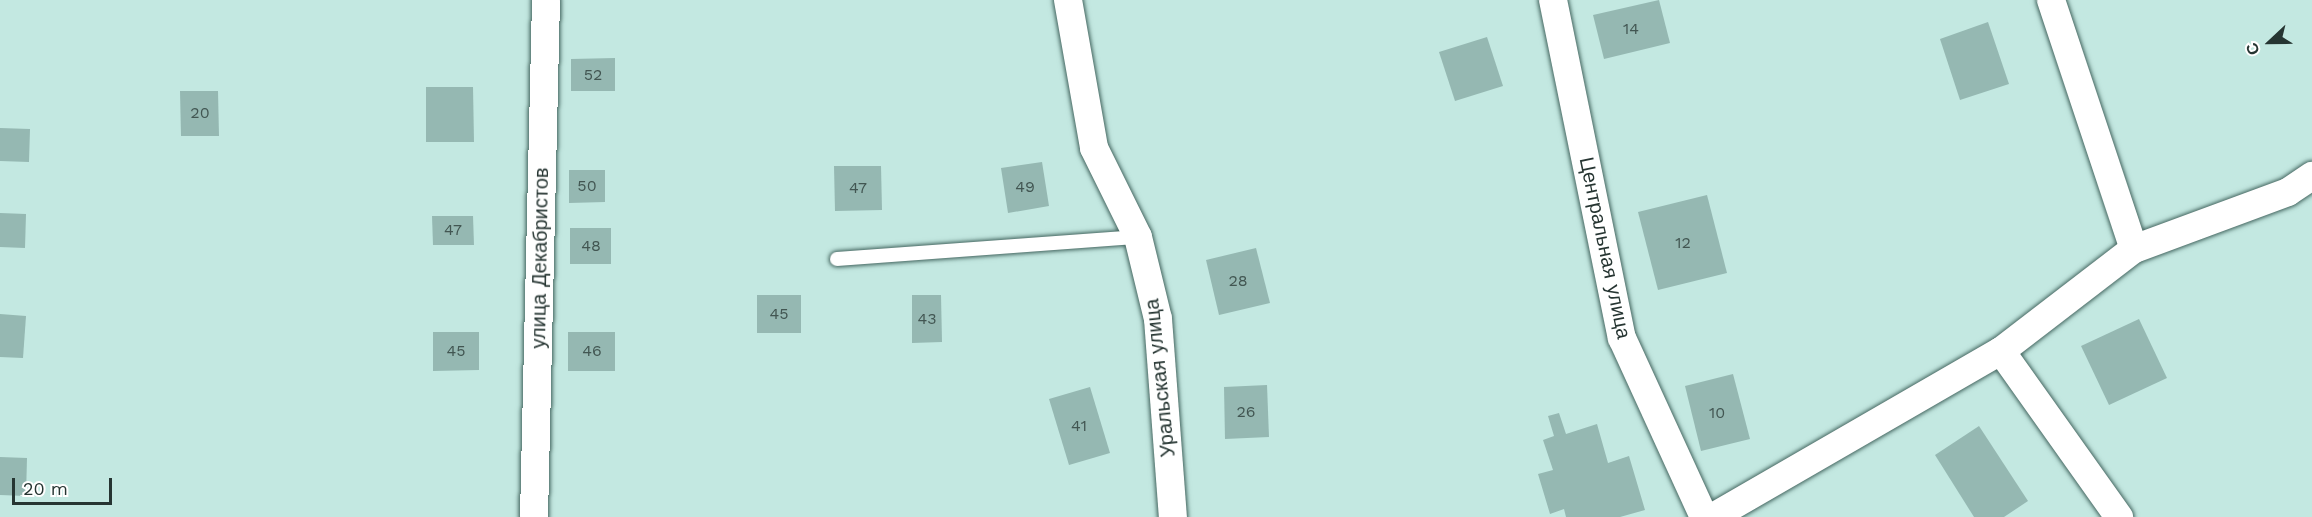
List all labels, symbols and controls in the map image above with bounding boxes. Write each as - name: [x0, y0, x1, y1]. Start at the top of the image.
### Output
- north arrow: [2240, 12, 2300, 72]
- house number: 14: [1623, 19, 1639, 39]
- text: С: [2242, 40, 2264, 58]
- house number: 52: [584, 65, 602, 85]
- house number: 20: [190, 103, 210, 123]
- street label: Центральная улица: [1574, 155, 1636, 341]
- street label: улица Декабристов: [526, 167, 554, 349]
- house number: 50: [577, 176, 597, 196]
- house number: 49: [1015, 177, 1035, 197]
- house number: 47: [849, 178, 867, 198]
- house number: 47: [444, 220, 462, 240]
- house number: 12: [1675, 233, 1691, 253]
- house number: 48: [581, 236, 601, 256]
- house number: 28: [1228, 271, 1248, 291]
- street label: Уральская улица: [1140, 298, 1180, 458]
- house number: 45: [769, 304, 789, 324]
- house number: 43: [917, 309, 937, 329]
- house number: 45: [446, 341, 466, 361]
- house number: 46: [582, 341, 602, 361]
- house number: 26: [1236, 402, 1256, 422]
- house number: 10: [1709, 403, 1725, 423]
- house number: 41: [1071, 416, 1087, 436]
- scale bar: [15, 466, 116, 504]
- text: 20 m: [23, 478, 68, 499]

